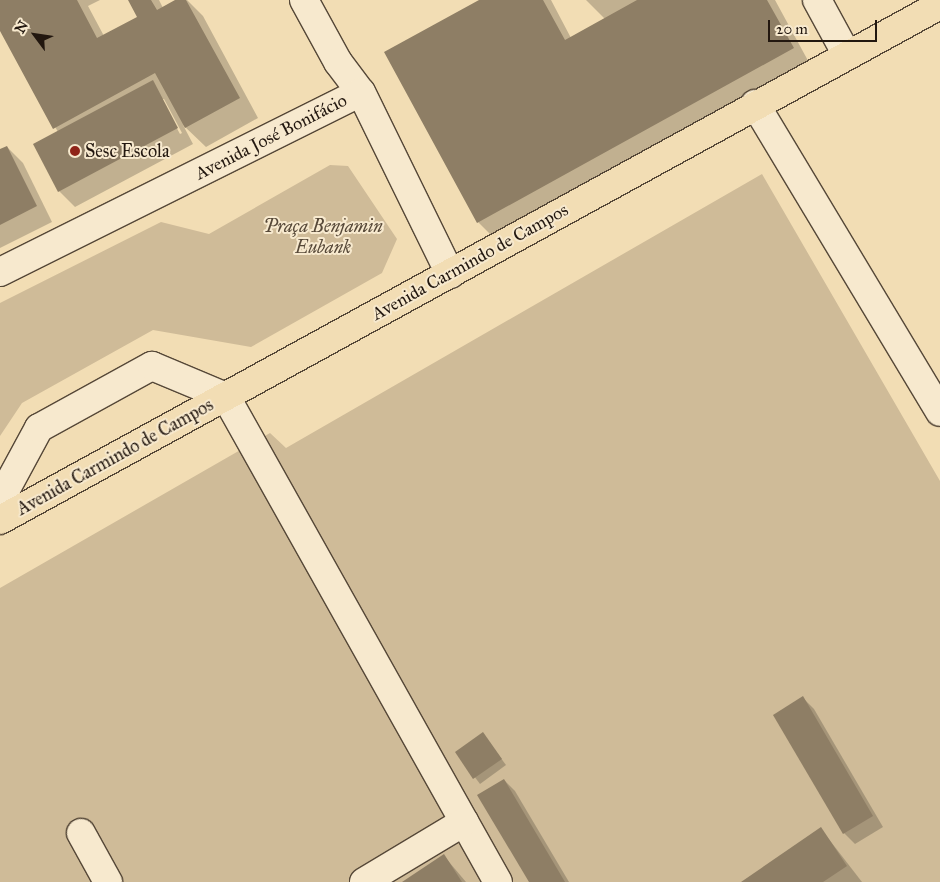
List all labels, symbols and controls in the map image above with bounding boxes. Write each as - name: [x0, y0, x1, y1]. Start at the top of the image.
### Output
- north arrow: [10, 10, 60, 60]
- scale bar: [770, 10, 879, 42]
- text: N: [11, 18, 32, 36]
- text: 20 m: [776, 20, 808, 38]
- street label: Avenida José Bonifácio: [191, 89, 351, 185]
- place label: Sesc Escola: [85, 140, 170, 162]
- marker: Sesc Escola: [69, 145, 81, 157]
- street label: Avenida Carmindo de Campos: [368, 199, 572, 325]
- park label: Praça Benjamin Eubank: [263, 216, 383, 258]
- street label: Avenida Carmindo de Campos: [13, 394, 217, 520]

